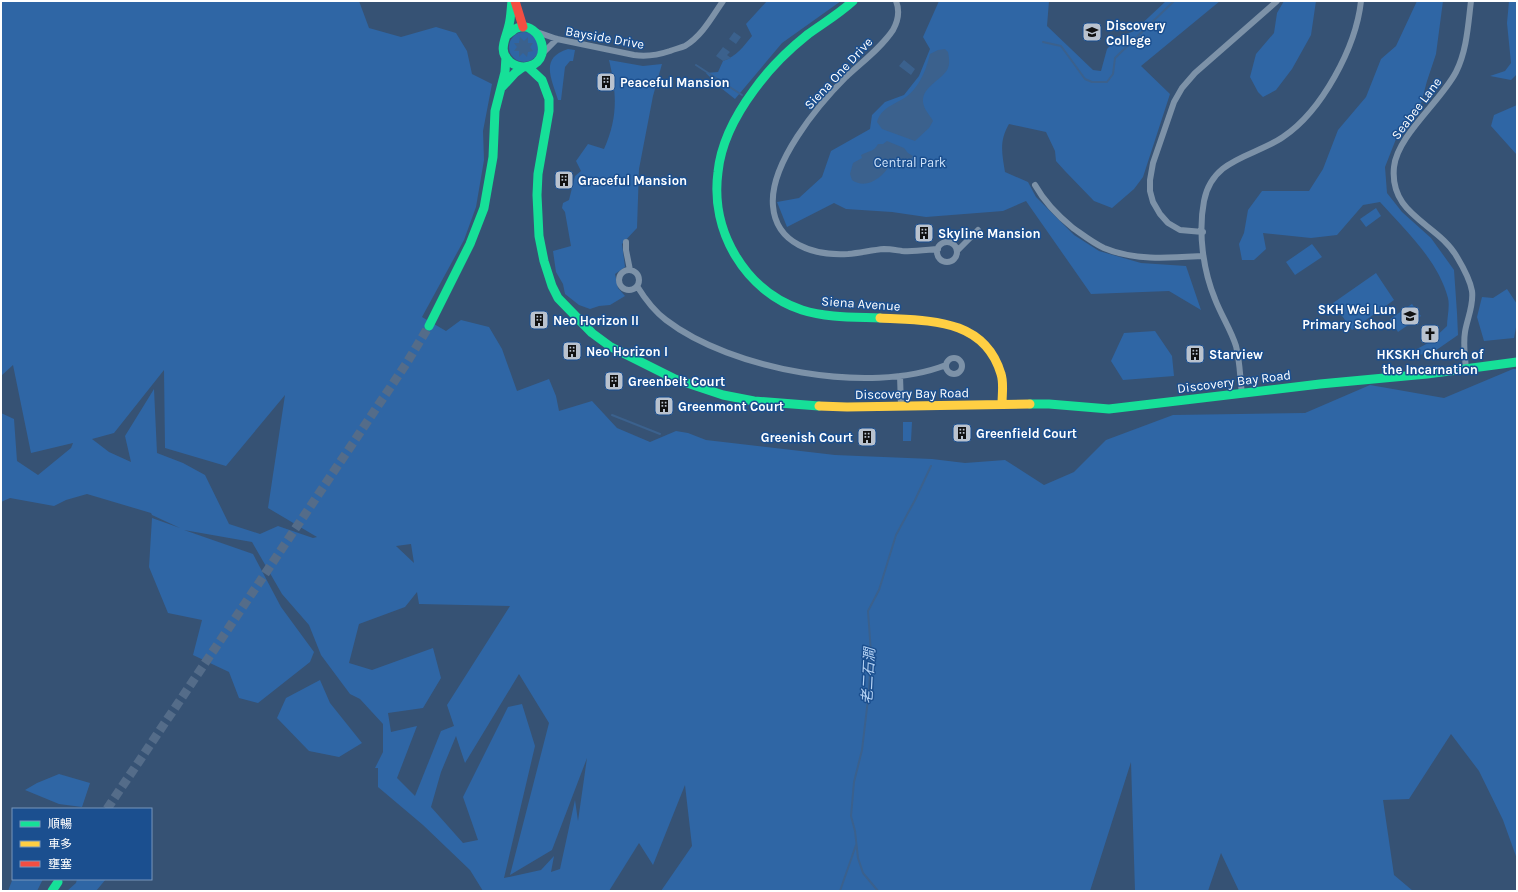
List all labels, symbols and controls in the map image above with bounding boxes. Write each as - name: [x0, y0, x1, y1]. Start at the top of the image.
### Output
- place label: Discovery College: [1106, 18, 1166, 48]
- school or university icon: Discovery College: [1081, 21, 1103, 43]
- street label: Bayside Drive: [564, 23, 646, 52]
- street label: Siena One Drive: [801, 34, 876, 112]
- building icon: Peaceful Mansion: [595, 71, 617, 93]
- street label: Seabee Lane: [1388, 74, 1445, 142]
- place label: Peaceful Mansion: [620, 75, 730, 90]
- park label: Central Park: [874, 155, 946, 170]
- building icon: Graceful Mansion: [553, 169, 575, 191]
- place label: Graceful Mansion: [578, 173, 687, 188]
- building icon: Skyline Mansion: [913, 222, 935, 244]
- place label: Skyline Mansion: [938, 226, 1041, 241]
- street label: Siena Avenue: [821, 293, 901, 314]
- place label: SKH Wei Lun Primary School: [1302, 302, 1396, 332]
- school or university icon: SKH Wei Lun Primary School: [1399, 305, 1421, 327]
- building icon: Neo Horizon II: [528, 309, 550, 331]
- place label: Neo Horizon II: [553, 313, 639, 328]
- church icon: HKSKH Church of the Incarnation: [1419, 323, 1441, 345]
- building icon: Neo Horizon I: [561, 340, 583, 362]
- building icon: Starview: [1184, 343, 1206, 365]
- place label: Neo Horizon I: [586, 344, 668, 359]
- place label: Starview: [1209, 347, 1263, 362]
- place label: HKSKH Church of the Incarnation: [1377, 347, 1484, 377]
- street label: Discovery Bay Road: [1176, 367, 1292, 396]
- building icon: Greenbelt Court: [603, 370, 625, 392]
- place label: Greenbelt Court: [628, 374, 725, 389]
- street label: Discovery Bay Road: [855, 385, 969, 402]
- building icon: Greenmont Court: [653, 395, 675, 417]
- place label: Greenmont Court: [678, 399, 784, 414]
- building icon: Greenfield Court: [951, 422, 973, 444]
- building icon: Greenish Court: [856, 426, 878, 448]
- place label: Greenfield Court: [976, 426, 1077, 441]
- place label: Greenish Court: [761, 430, 853, 445]
- water label: 老二石澗: [859, 646, 879, 704]
- legend: [12, 808, 152, 880]
- text: 順暢: [48, 817, 72, 831]
- text: 車多: [48, 837, 72, 851]
- text: 壅塞: [48, 857, 72, 871]

